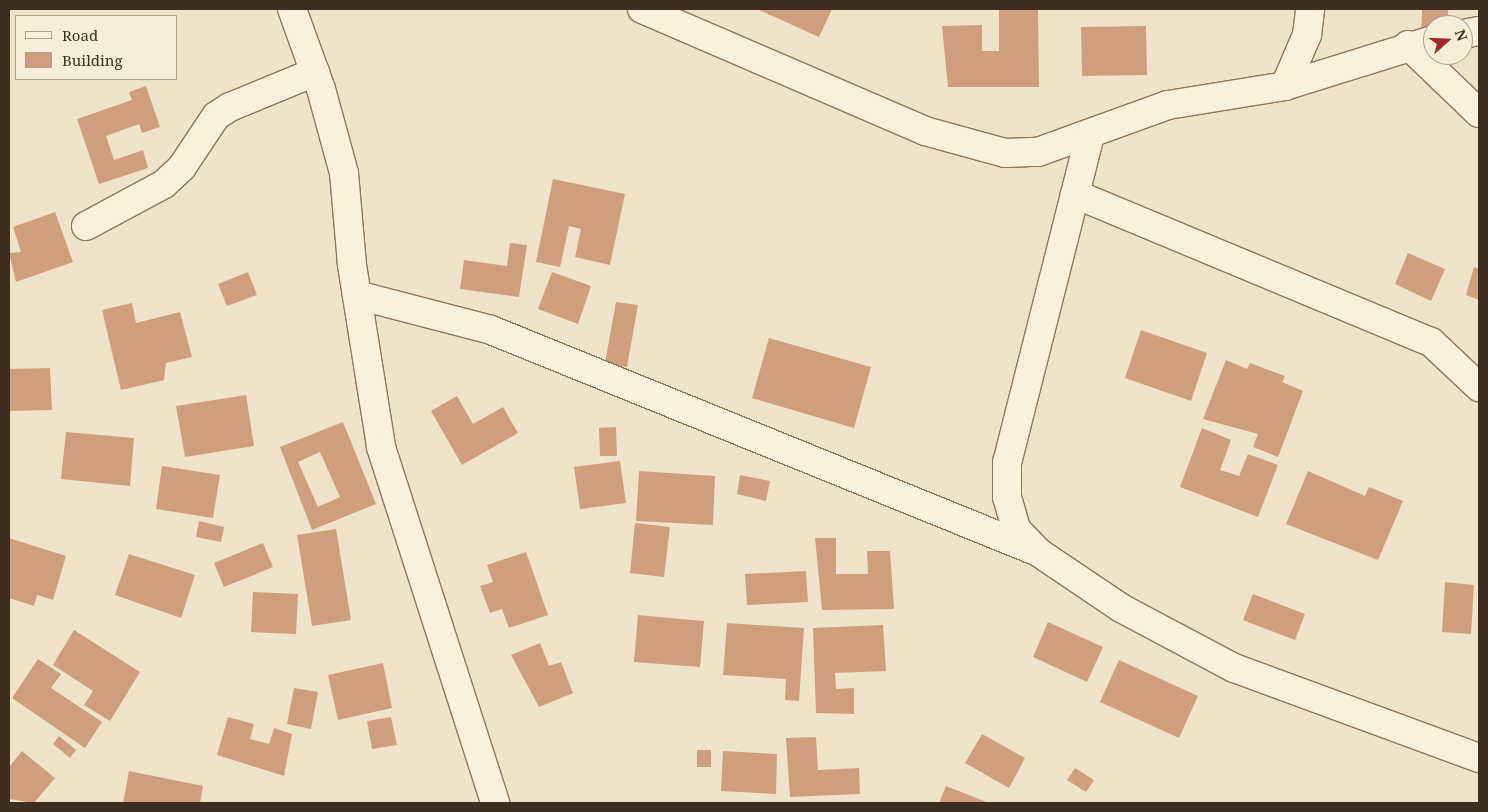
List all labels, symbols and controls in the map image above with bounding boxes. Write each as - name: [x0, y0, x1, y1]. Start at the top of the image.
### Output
- legend: [15, 15, 178, 80]
- north arrow: [1423, 15, 1473, 65]
- text: Road: [62, 25, 98, 45]
- text: N: [1451, 27, 1472, 43]
- text: Building: [62, 50, 123, 70]

